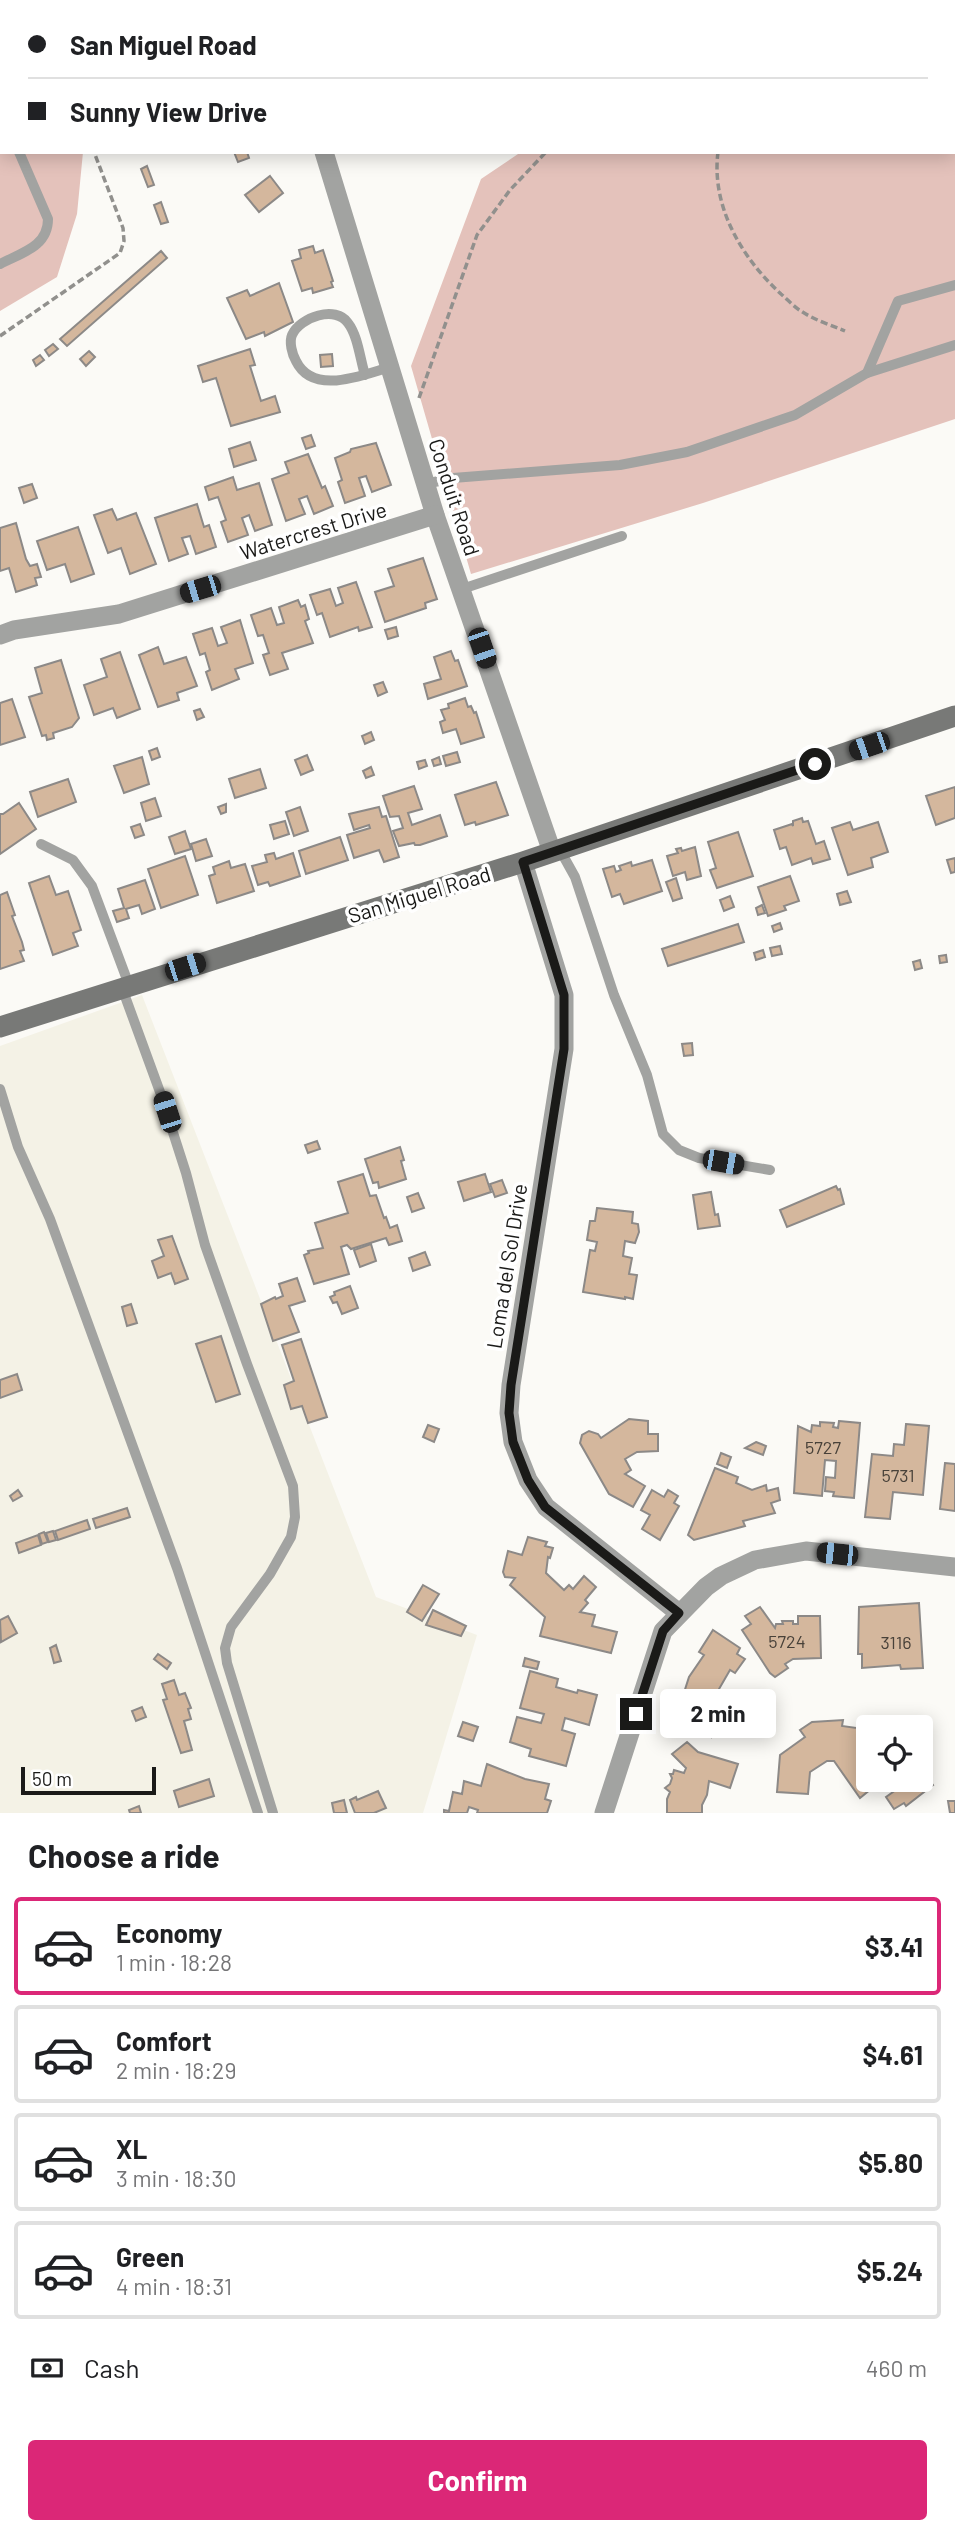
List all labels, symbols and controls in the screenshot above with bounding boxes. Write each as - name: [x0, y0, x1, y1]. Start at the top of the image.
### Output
- text: San Miguel Road: [70, 29, 257, 60]
- text: Sunny View Drive: [70, 96, 267, 127]
- street label: Conduit Road: [424, 435, 486, 559]
- street label: Watercrest Drive: [237, 496, 389, 564]
- car: [177, 573, 224, 605]
- car: [466, 625, 499, 671]
- car: [846, 729, 893, 763]
- route start: [799, 748, 831, 780]
- street label: San Miguel Road: [345, 860, 493, 928]
- car: [162, 951, 209, 983]
- car: [151, 1089, 184, 1135]
- car: [701, 1148, 746, 1176]
- street label: Loma del Sol Drive: [481, 1182, 531, 1350]
- house number: 5727: [805, 1436, 841, 1458]
- house number: 5731: [881, 1464, 915, 1486]
- car: [816, 1541, 859, 1567]
- house number: 5724: [768, 1630, 806, 1652]
- house number: 3116: [880, 1631, 912, 1653]
- callout: 2 min: [660, 1690, 776, 1738]
- route end: [620, 1698, 652, 1730]
- text: 2 min: [690, 1699, 746, 1727]
- map controls: [856, 1715, 933, 1792]
- button: locate: [856, 1715, 933, 1792]
- scale bar: [21, 1764, 156, 1796]
- text: 50 m: [32, 1767, 72, 1790]
- text: Choose a ride: [28, 1836, 220, 1874]
- icon: car: [32, 1915, 95, 1978]
- text: Economy: [116, 1917, 222, 1948]
- text: $3.41: [865, 1931, 923, 1962]
- text: 1 min · 18:28: [116, 1948, 232, 1976]
- icon: car: [32, 2023, 95, 2086]
- text: Comfort: [116, 2025, 212, 2056]
- text: $4.61: [862, 2039, 923, 2070]
- text: 2 min · 18:29: [116, 2056, 236, 2084]
- icon: car: [32, 2131, 95, 2194]
- text: XL: [116, 2133, 147, 2164]
- text: $5.80: [858, 2147, 923, 2178]
- text: 3 min · 18:30: [116, 2164, 236, 2192]
- icon: car: [32, 2239, 95, 2302]
- text: Green: [116, 2241, 184, 2272]
- text: $5.24: [857, 2255, 923, 2286]
- text: 4 min · 18:31: [116, 2272, 232, 2300]
- icon: cash: [28, 2349, 66, 2387]
- text: Cash: [84, 2352, 139, 2383]
- text: 460 m: [866, 2354, 927, 2382]
- button: Confirm: [28, 2440, 927, 2520]

